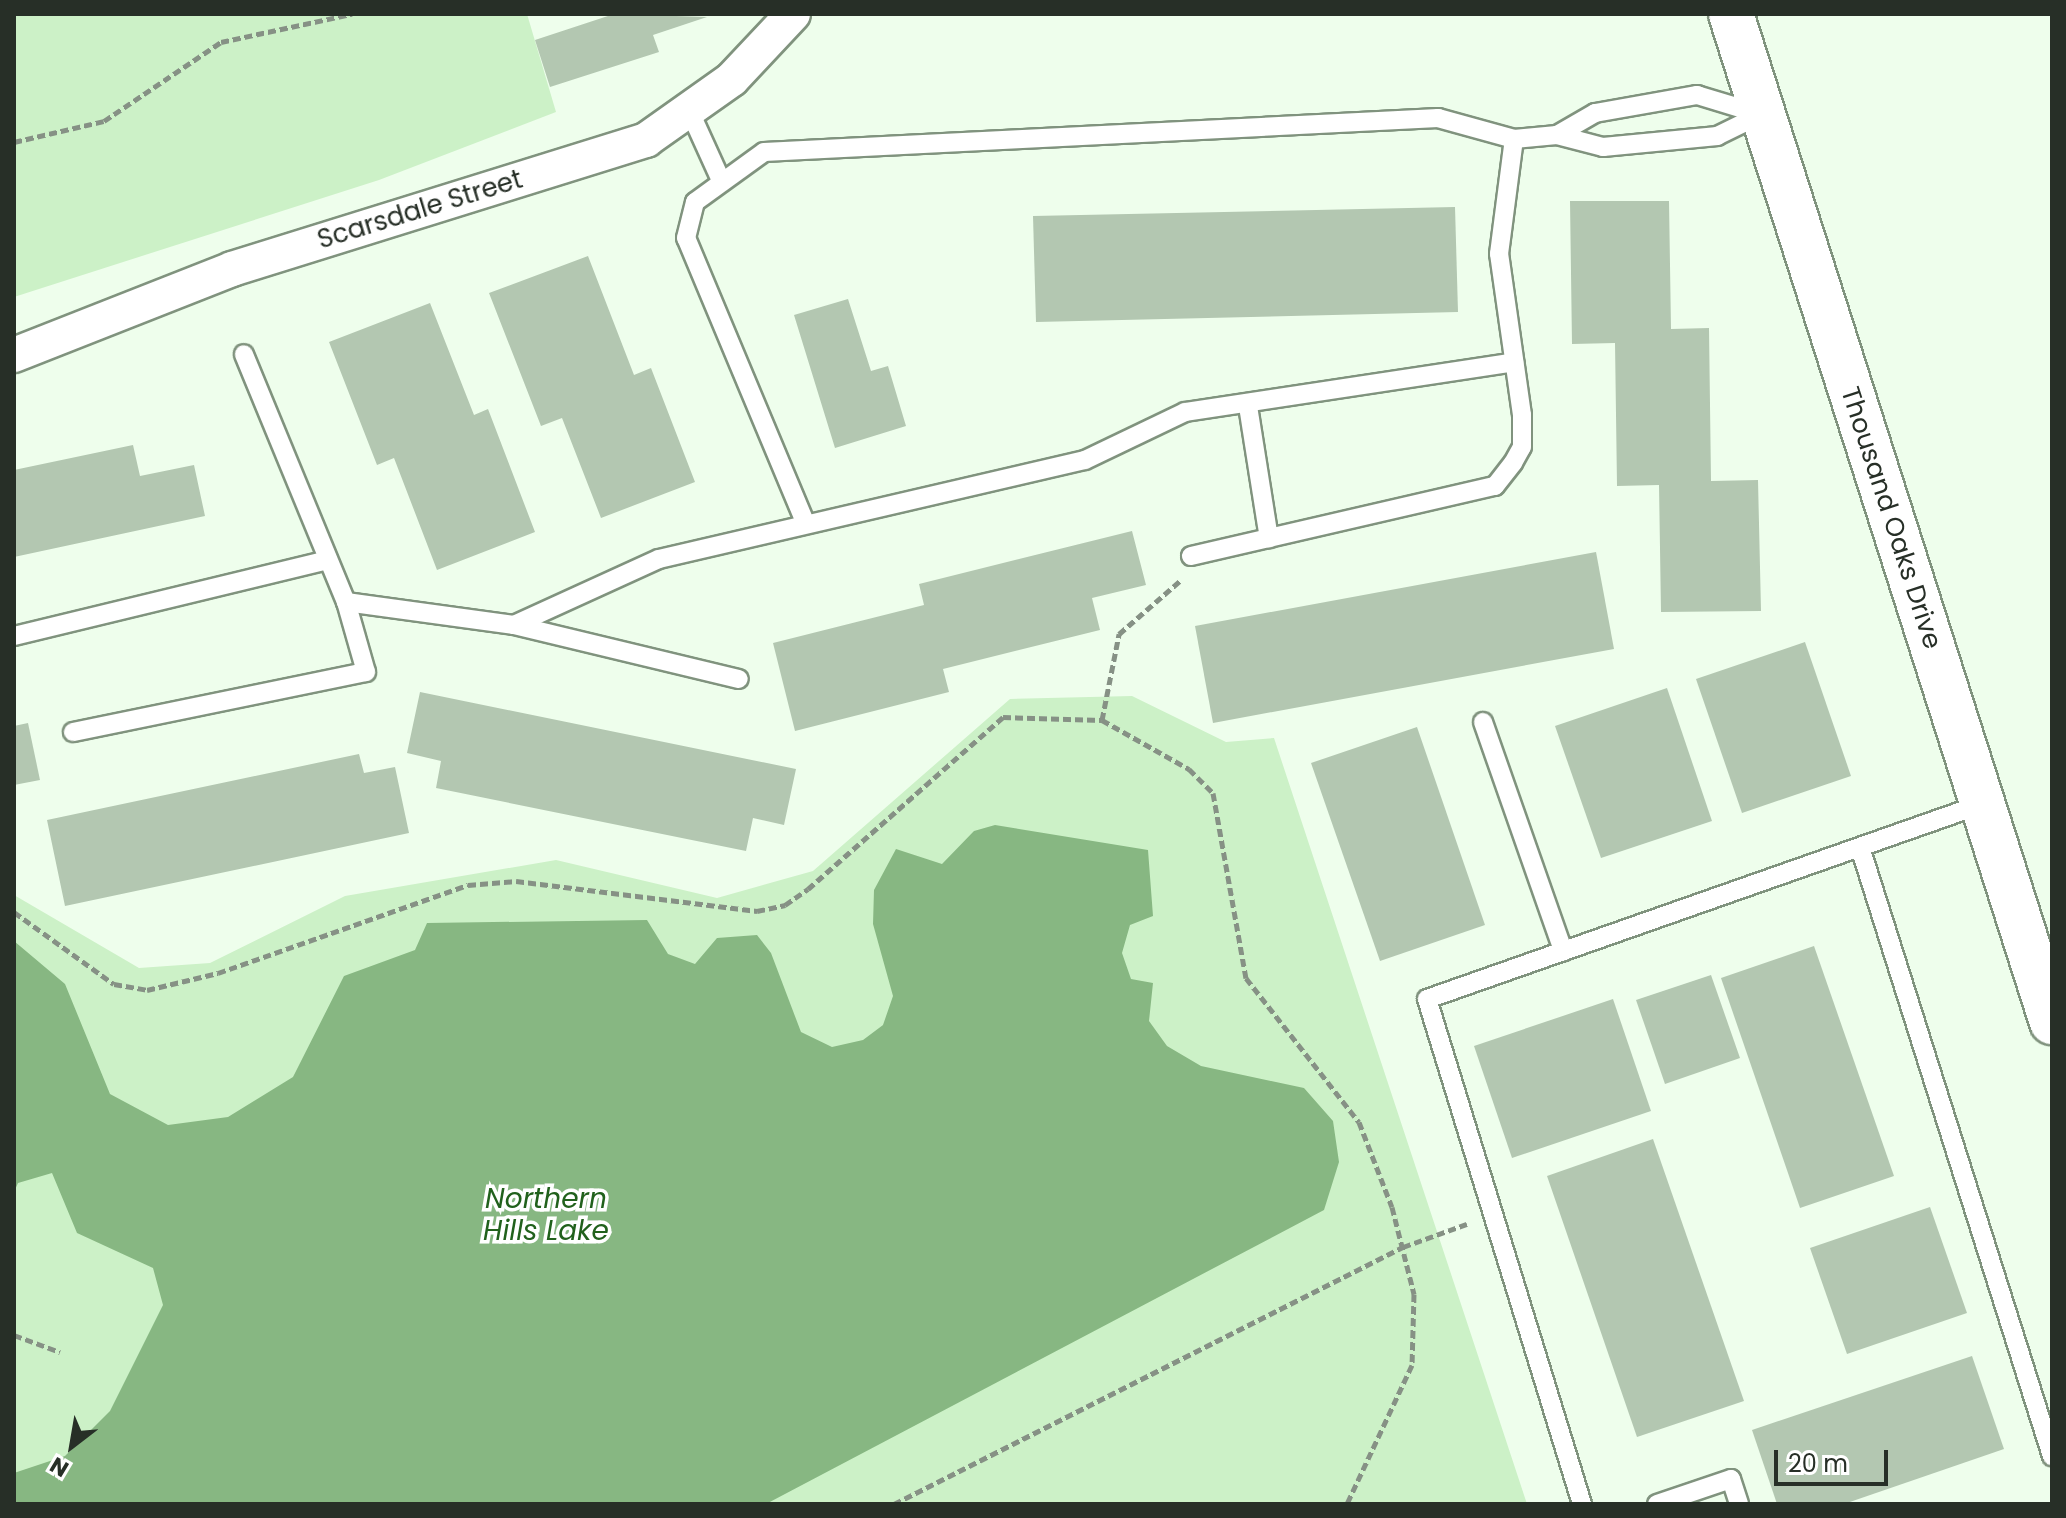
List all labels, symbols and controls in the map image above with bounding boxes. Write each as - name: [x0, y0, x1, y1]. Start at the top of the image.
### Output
- street label: Scarsdale Street: [314, 164, 526, 256]
- street label: Thousand Oaks Drive: [1834, 383, 1948, 653]
- water label: Northern Hills Lake: [483, 1182, 609, 1248]
- north arrow: [32, 1406, 112, 1486]
- scale bar: [1778, 1434, 1892, 1484]
- text: 20 m: [1788, 1447, 1848, 1480]
- text: N: [44, 1449, 74, 1485]

